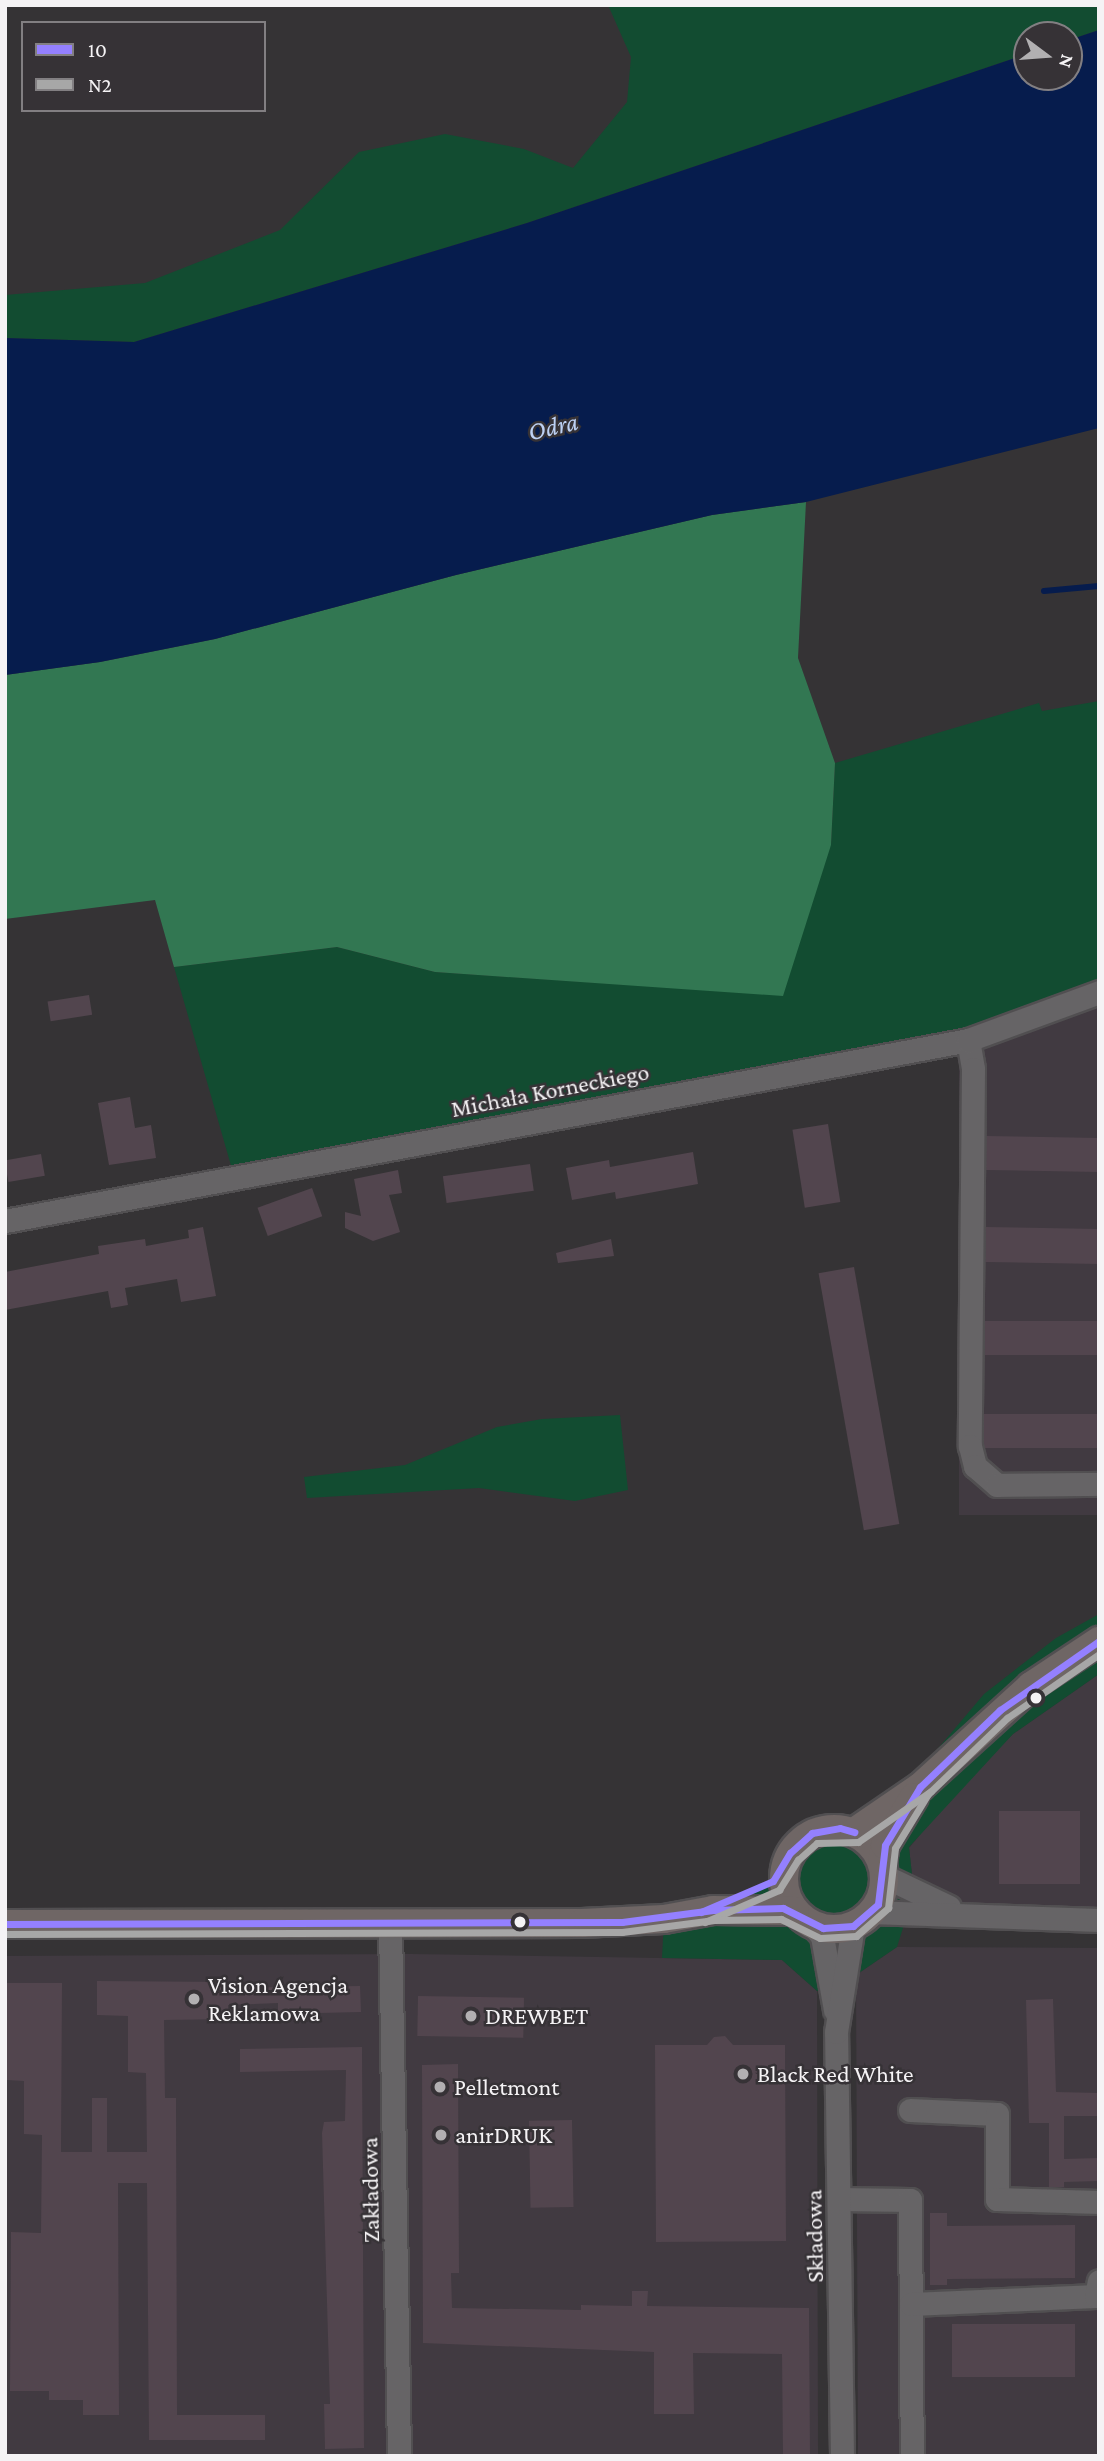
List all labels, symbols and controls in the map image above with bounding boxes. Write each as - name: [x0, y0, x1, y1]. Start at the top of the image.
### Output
- legend: [21, 21, 266, 112]
- north arrow: [1013, 21, 1083, 91]
- text: 10: [88, 38, 107, 62]
- text: N: [1055, 52, 1079, 70]
- text: N2: [88, 73, 112, 97]
- water label: Odra: [525, 406, 581, 448]
- street label: Michała Korneckiego: [449, 1057, 651, 1123]
- unlabelled marker: [1029, 1691, 1043, 1705]
- unlabelled marker: [513, 1915, 527, 1929]
- place label: Vision Agencja Reklamowa: [208, 1971, 348, 2027]
- marker: Vision Agencja Reklamowa: [186, 1991, 202, 2007]
- place label: DREWBET: [485, 2002, 588, 2030]
- marker: DREWBET: [463, 2008, 479, 2024]
- place label: Black Red White: [757, 2060, 914, 2088]
- marker: Black Red White: [735, 2066, 751, 2082]
- place label: Pelletmont: [454, 2073, 559, 2101]
- marker: Pelletmont: [432, 2079, 448, 2095]
- place label: anirDRUK: [455, 2121, 552, 2149]
- marker: anirDRUK: [433, 2127, 449, 2143]
- street label: Zakładowa: [355, 2137, 385, 2243]
- street label: Składowa: [799, 2189, 829, 2283]

